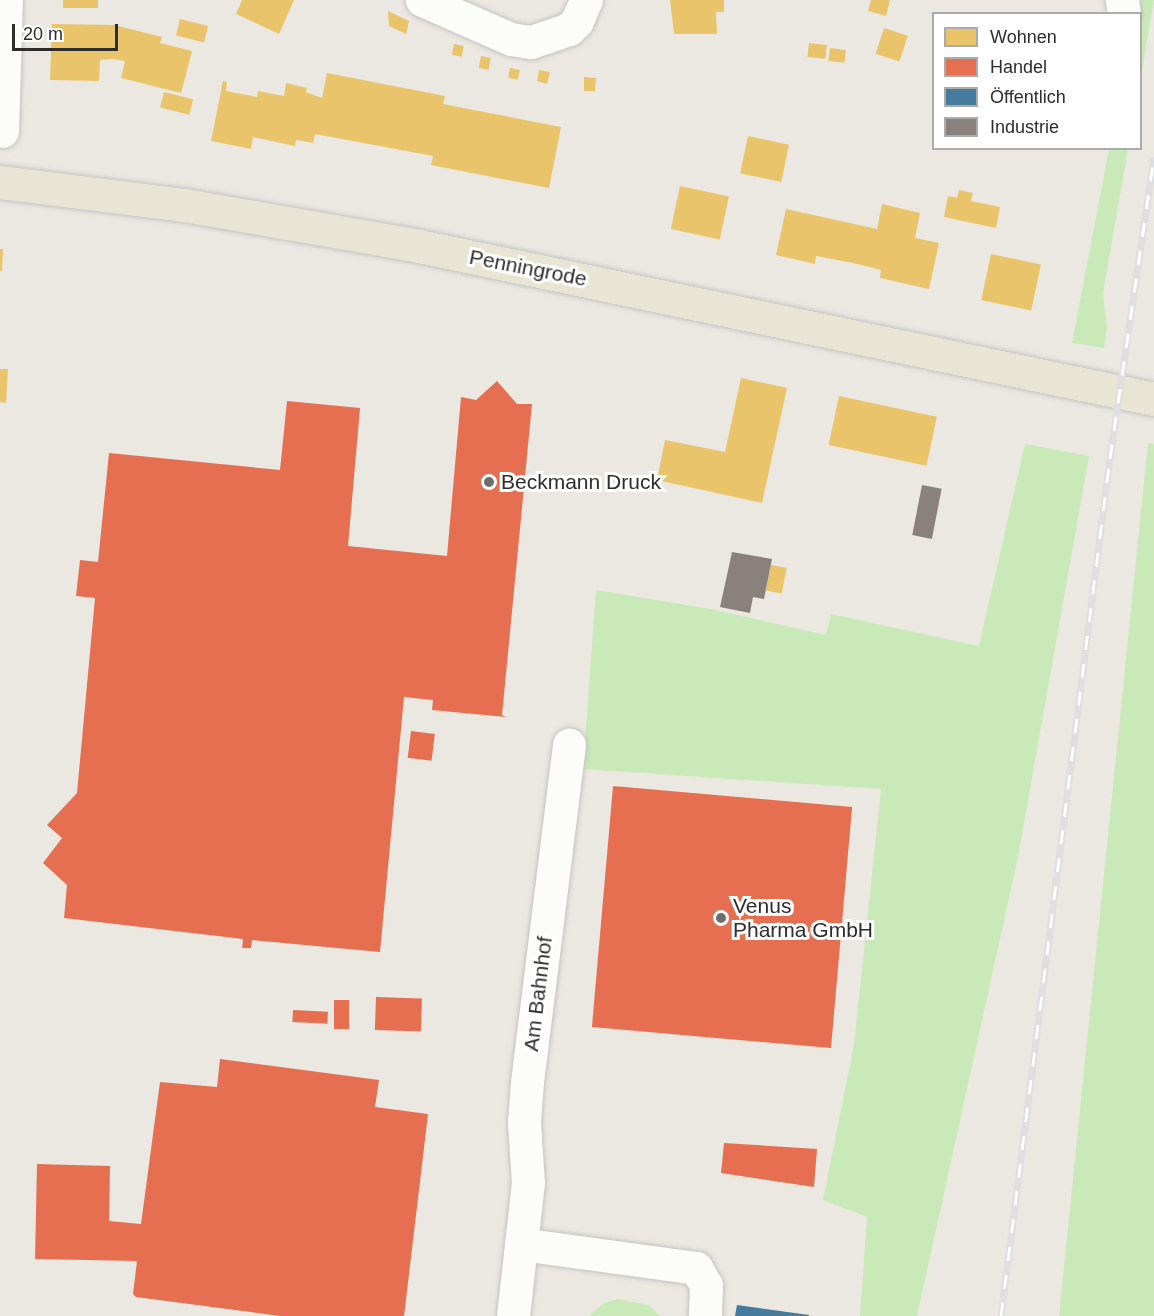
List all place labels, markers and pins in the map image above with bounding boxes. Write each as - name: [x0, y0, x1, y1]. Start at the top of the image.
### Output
- place label: Beckmann Druck: [501, 469, 661, 495]
- marker: Beckmann Druck: [482, 475, 496, 489]
- place label: Venus Pharma GmbH: [733, 893, 873, 943]
- marker: Venus Pharma GmbH: [714, 911, 728, 925]

